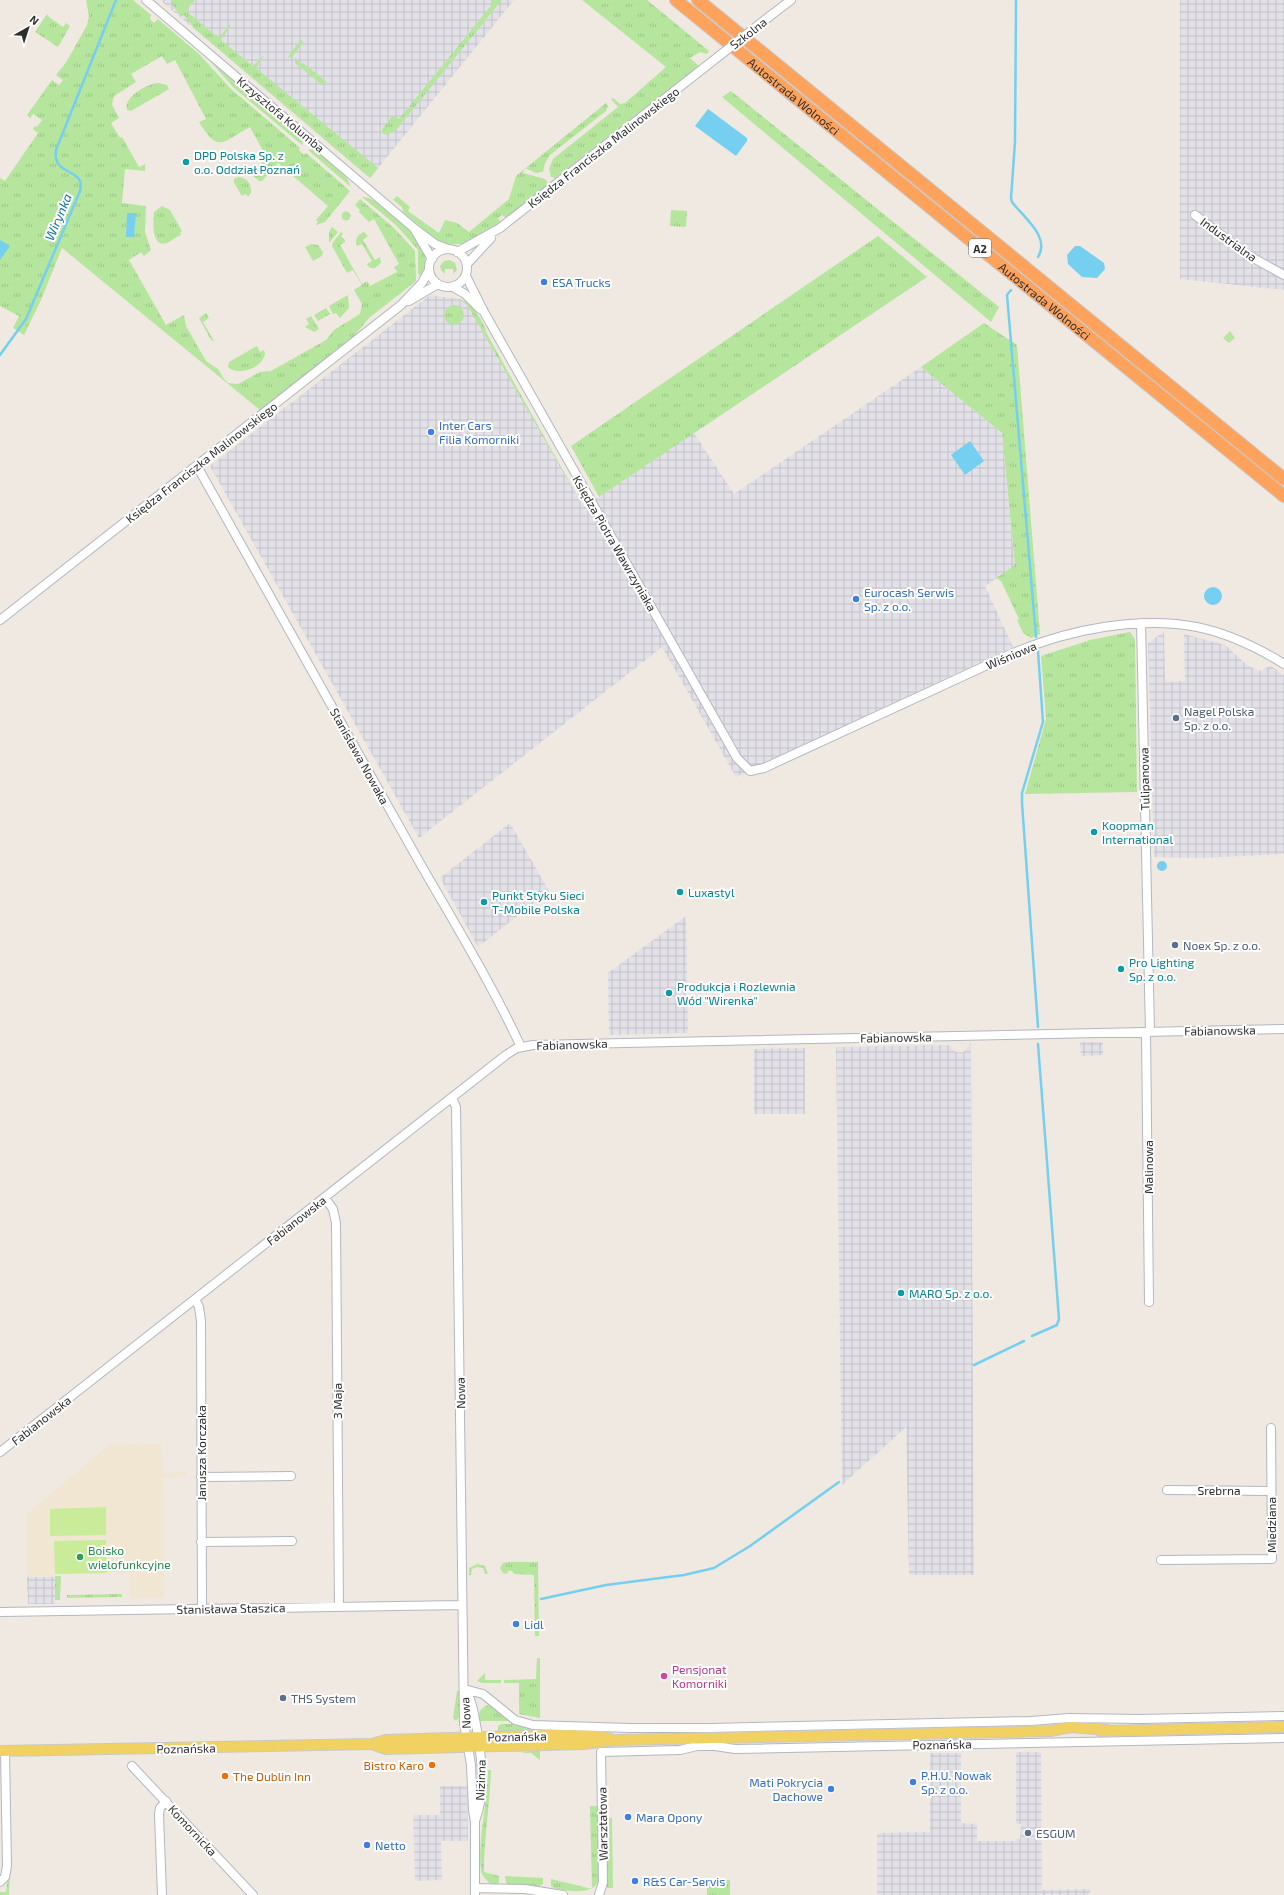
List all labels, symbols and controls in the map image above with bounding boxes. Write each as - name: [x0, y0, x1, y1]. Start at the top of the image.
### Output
- north arrow: [8, 8, 48, 48]
- text: N: [27, 12, 42, 27]
- street label: Szkolna: [727, 14, 769, 52]
- street label: Autostrada Wolności: [745, 55, 842, 138]
- street label: Krzysztofa Kolumba: [234, 73, 328, 155]
- street label: Księdza Franciszka Malinowskiego: [524, 83, 682, 210]
- place label: DPD Polska Sp. z o.o. Oddział Poznań: [194, 148, 300, 176]
- marker: DPD Polska Sp. z o.o. Oddział Poznań: [181, 157, 191, 167]
- water label: Wirynka: [41, 191, 75, 243]
- street label: Industrialna: [1198, 214, 1260, 264]
- road number: A2: [969, 239, 991, 257]
- street label: Autostrada Wolności: [996, 259, 1094, 342]
- place label: ESA Trucks: [552, 275, 611, 289]
- marker: ESA Trucks: [539, 277, 549, 287]
- street label: Księdza Franciszka Malinowskiego: [122, 398, 280, 525]
- place label: Inter Cars Filia Komorniki: [439, 418, 519, 446]
- marker: Inter Cars Filia Komorniki: [426, 427, 436, 437]
- street label: Księdza Piotra Wawrzyniaka: [570, 473, 660, 613]
- place label: Eurocash Serwis Sp. z o.o.: [864, 585, 954, 613]
- marker: Eurocash Serwis Sp. z o.o.: [851, 594, 861, 604]
- street label: Wiśniowa: [984, 638, 1038, 672]
- place label: Nagel Polska Sp. z o.o.: [1184, 704, 1254, 732]
- street label: Stanisława Nowaka: [328, 705, 392, 807]
- marker: Nagel Polska Sp. z o.o.: [1171, 713, 1181, 723]
- street label: Tulipanowa: [1136, 747, 1152, 811]
- place label: Koopman International: [1102, 818, 1173, 846]
- marker: Koopman International: [1089, 827, 1099, 837]
- place label: Luxastyl: [688, 885, 735, 899]
- marker: Luxastyl: [675, 887, 685, 897]
- place label: Punkt Styku Sieci T-Mobile Polska: [492, 888, 584, 916]
- marker: Punkt Styku Sieci T-Mobile Polska: [479, 897, 489, 907]
- place label: Noex Sp. z o.o.: [1183, 938, 1261, 952]
- marker: Noex Sp. z o.o.: [1170, 940, 1180, 950]
- place label: Pro Lighting Sp. z o.o.: [1129, 955, 1195, 983]
- marker: Pro Lighting Sp. z o.o.: [1116, 964, 1126, 974]
- place label: Produkcja i Rozlewnia Wód "Wirenka": [677, 979, 796, 1007]
- marker: Produkcja i Rozlewnia Wód "Wirenka": [664, 988, 674, 998]
- street label: Fabianowska: [1184, 1022, 1256, 1038]
- street label: Fabianowska: [860, 1029, 932, 1045]
- street label: Fabianowska: [536, 1036, 608, 1052]
- street label: Malinowa: [1141, 1140, 1155, 1194]
- street label: Fabianowska: [263, 1192, 329, 1248]
- place label: MARO Sp. z o.o.: [909, 1286, 992, 1300]
- marker: MARO Sp. z o.o.: [896, 1288, 906, 1298]
- street label: Nowa: [453, 1377, 467, 1409]
- street label: 3 Maja: [330, 1383, 345, 1419]
- street label: Fabianowska: [8, 1392, 74, 1448]
- street label: Janusza Korczaka: [194, 1405, 208, 1501]
- street label: Srebrna: [1197, 1483, 1241, 1497]
- street label: Miedziana: [1264, 1497, 1278, 1553]
- place label: Boisko wielofunkcyjne: [88, 1543, 171, 1572]
- marker: Boisko wielofunkcyjne: [75, 1552, 85, 1562]
- street label: Stanisława Staszica: [176, 1600, 286, 1616]
- place label: Lidl: [524, 1617, 544, 1631]
- marker: Lidl: [511, 1619, 521, 1629]
- place label: Pensjonat Komorniki: [672, 1662, 727, 1690]
- marker: Pensjonat Komorniki: [659, 1671, 669, 1681]
- place label: THS System: [291, 1691, 356, 1705]
- marker: THS System: [278, 1693, 288, 1703]
- street label: Nowa: [457, 1697, 473, 1729]
- street label: Poznańska: [487, 1728, 547, 1744]
- street label: Poznańska: [912, 1736, 972, 1752]
- street label: Poznańska: [156, 1740, 216, 1756]
- place label: Bistro Karo: [364, 1758, 424, 1772]
- street label: Nizinna: [472, 1759, 488, 1801]
- marker: Bistro Karo: [427, 1760, 437, 1770]
- place label: P.H.U. Nowak Sp. z o.o.: [921, 1768, 992, 1796]
- place label: The Dublin Inn: [233, 1769, 311, 1783]
- marker: The Dublin Inn: [220, 1771, 230, 1781]
- place label: Mati Pokrycia Dachowe: [749, 1775, 823, 1803]
- marker: P.H.U. Nowak Sp. z o.o.: [908, 1777, 918, 1787]
- marker: Mati Pokrycia Dachowe: [826, 1784, 836, 1794]
- street label: Warsztatowa: [594, 1787, 610, 1861]
- street label: Komornicka: [166, 1802, 220, 1858]
- place label: Mara Opony: [636, 1810, 703, 1824]
- marker: Mara Opony: [623, 1812, 633, 1822]
- place label: ESGUM: [1036, 1826, 1076, 1840]
- marker: ESGUM: [1023, 1828, 1033, 1838]
- place label: Netto: [375, 1838, 406, 1852]
- marker: Netto: [362, 1840, 372, 1850]
- place label: R&S Car-Servis: [643, 1874, 725, 1888]
- marker: R&S Car-Servis: [630, 1876, 640, 1886]

